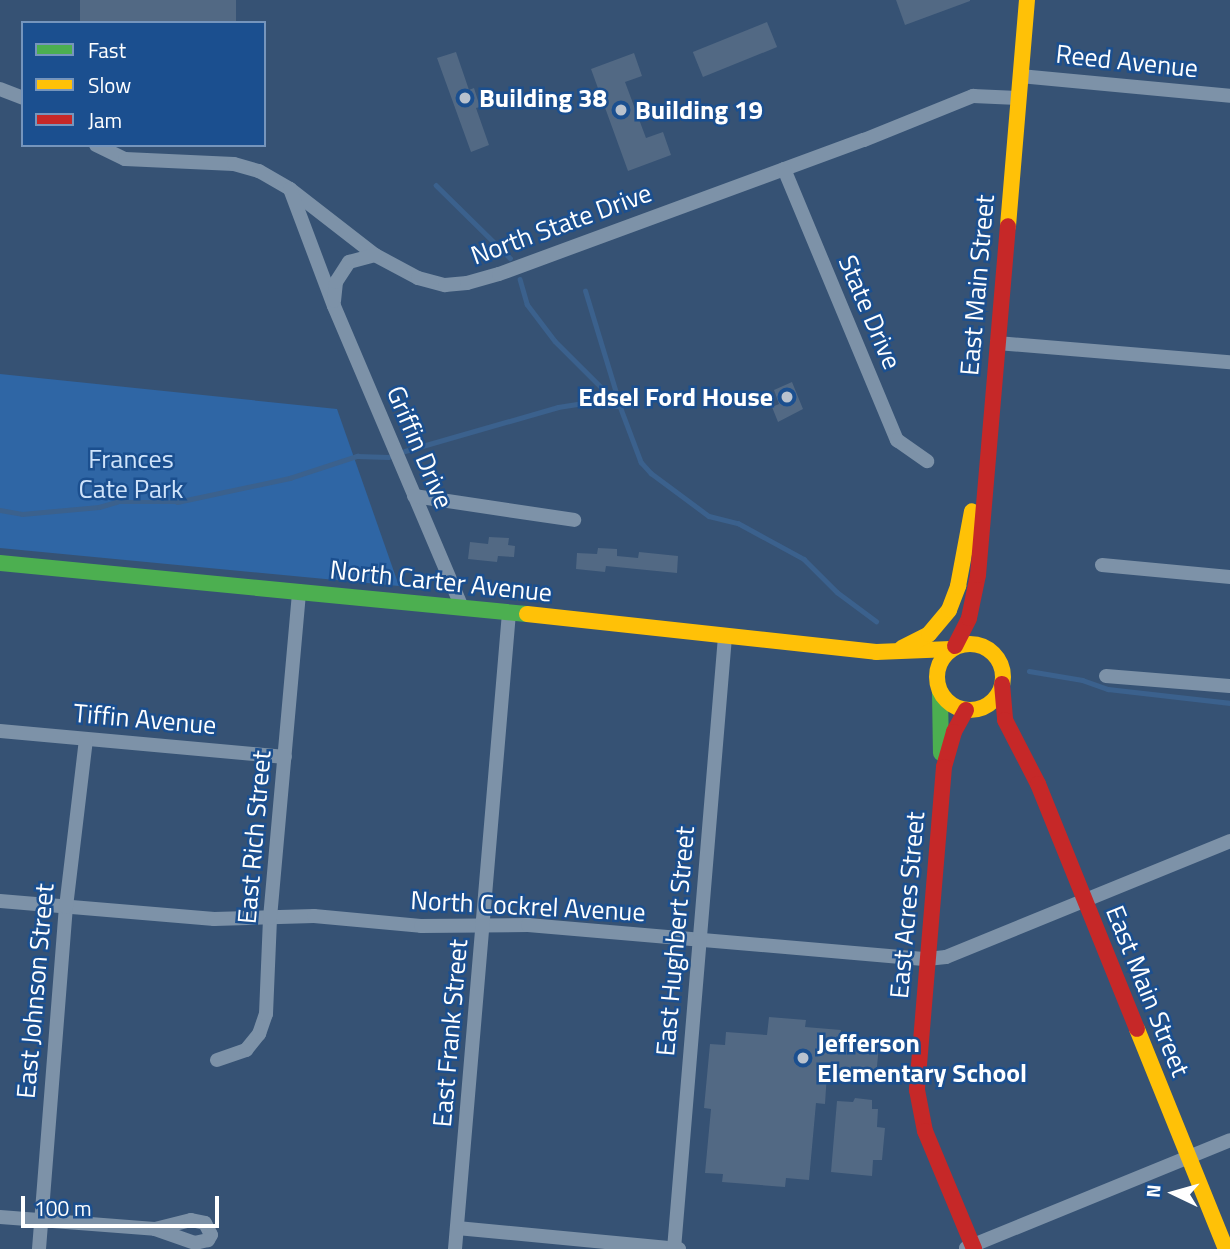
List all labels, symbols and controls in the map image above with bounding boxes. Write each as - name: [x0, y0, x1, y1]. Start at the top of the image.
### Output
- legend: [21, 21, 266, 147]
- text: Fast: [88, 34, 126, 66]
- street label: Reed Avenue: [1054, 38, 1200, 84]
- text: Slow: [88, 69, 131, 101]
- place label: Building 38: [479, 82, 607, 114]
- marker: Building 38: [457, 90, 473, 106]
- place label: Building 19: [635, 94, 763, 126]
- marker: Building 19: [613, 102, 629, 118]
- text: Jam: [88, 104, 122, 136]
- street label: North State Drive: [466, 177, 656, 271]
- street label: East Main Street: [954, 193, 1000, 377]
- street label: State Drive: [832, 250, 908, 374]
- street label: Griffin Drive: [380, 381, 460, 513]
- place label: Edsel Ford House: [578, 381, 773, 413]
- marker: Edsel Ford House: [779, 389, 795, 405]
- park label: Frances Cate Park: [79, 443, 183, 504]
- street label: North Carter Avenue: [328, 554, 554, 608]
- street label: Tiffin Avenue: [72, 697, 218, 741]
- street label: East Rich Street: [231, 749, 277, 925]
- street label: East Acres Street: [883, 810, 931, 1000]
- street label: East Hughbert Street: [649, 825, 701, 1057]
- street label: East Johnson Street: [10, 882, 60, 1100]
- street label: North Cockrel Avenue: [410, 884, 646, 928]
- street label: East Main Street: [1100, 901, 1196, 1081]
- street label: East Frank Street: [426, 938, 474, 1128]
- place label: Jefferson Elementary School: [817, 1027, 1027, 1088]
- marker: Jefferson Elementary School: [795, 1050, 811, 1066]
- north arrow: [1139, 1158, 1209, 1228]
- scale bar: [24, 1182, 222, 1226]
- text: N: [1138, 1183, 1168, 1199]
- text: 100 m: [34, 1192, 91, 1224]

